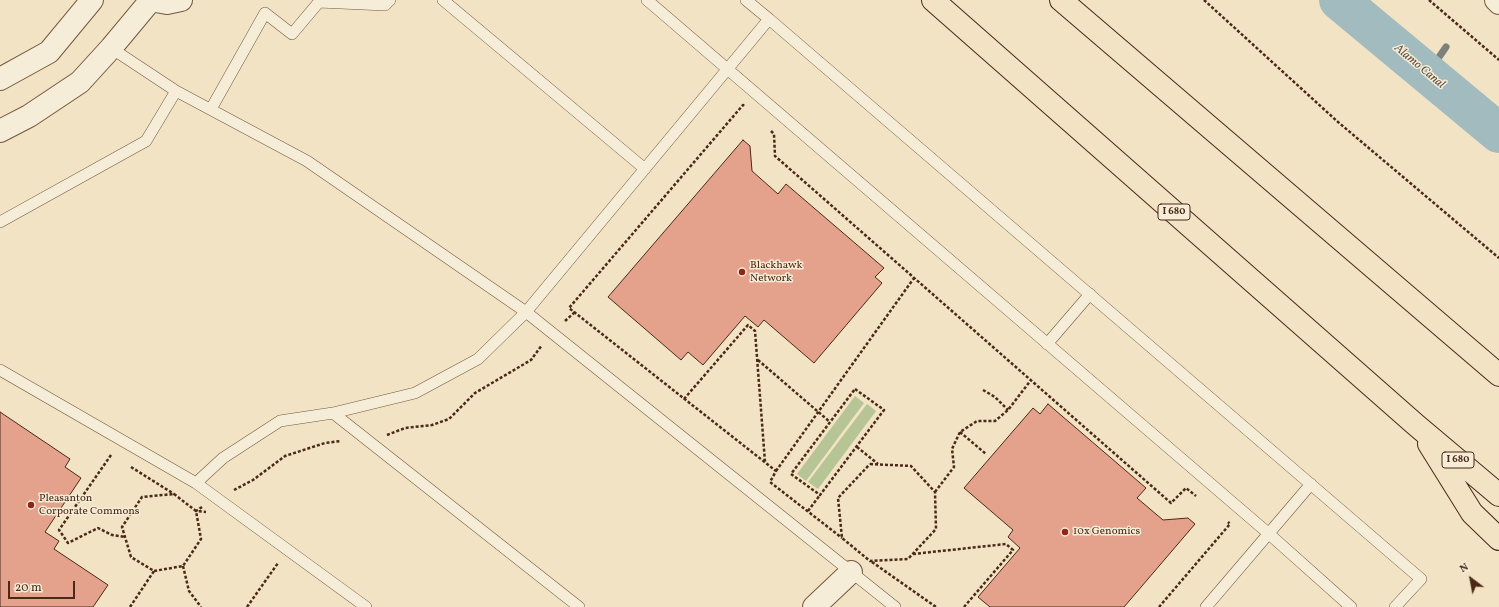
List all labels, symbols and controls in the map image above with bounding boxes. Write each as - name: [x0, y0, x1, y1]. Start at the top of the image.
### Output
- water label: Alamo Canal: [1391, 42, 1447, 92]
- road number: I 680: [1158, 204, 1190, 220]
- place label: Blackhawk Network: [750, 259, 802, 285]
- marker: Blackhawk Network: [737, 267, 747, 277]
- road number: I 680: [1442, 452, 1474, 468]
- place label: Pleasanton Corporate Commons: [39, 492, 140, 518]
- marker: Pleasanton Corporate Commons: [26, 500, 36, 510]
- place label: 10x Genomics: [1073, 525, 1140, 539]
- marker: 10x Genomics: [1060, 527, 1070, 537]
- north arrow: [1451, 559, 1491, 599]
- text: N: [1457, 560, 1472, 577]
- scale bar: [10, 573, 77, 599]
- text: 20 m: [15, 580, 42, 596]

